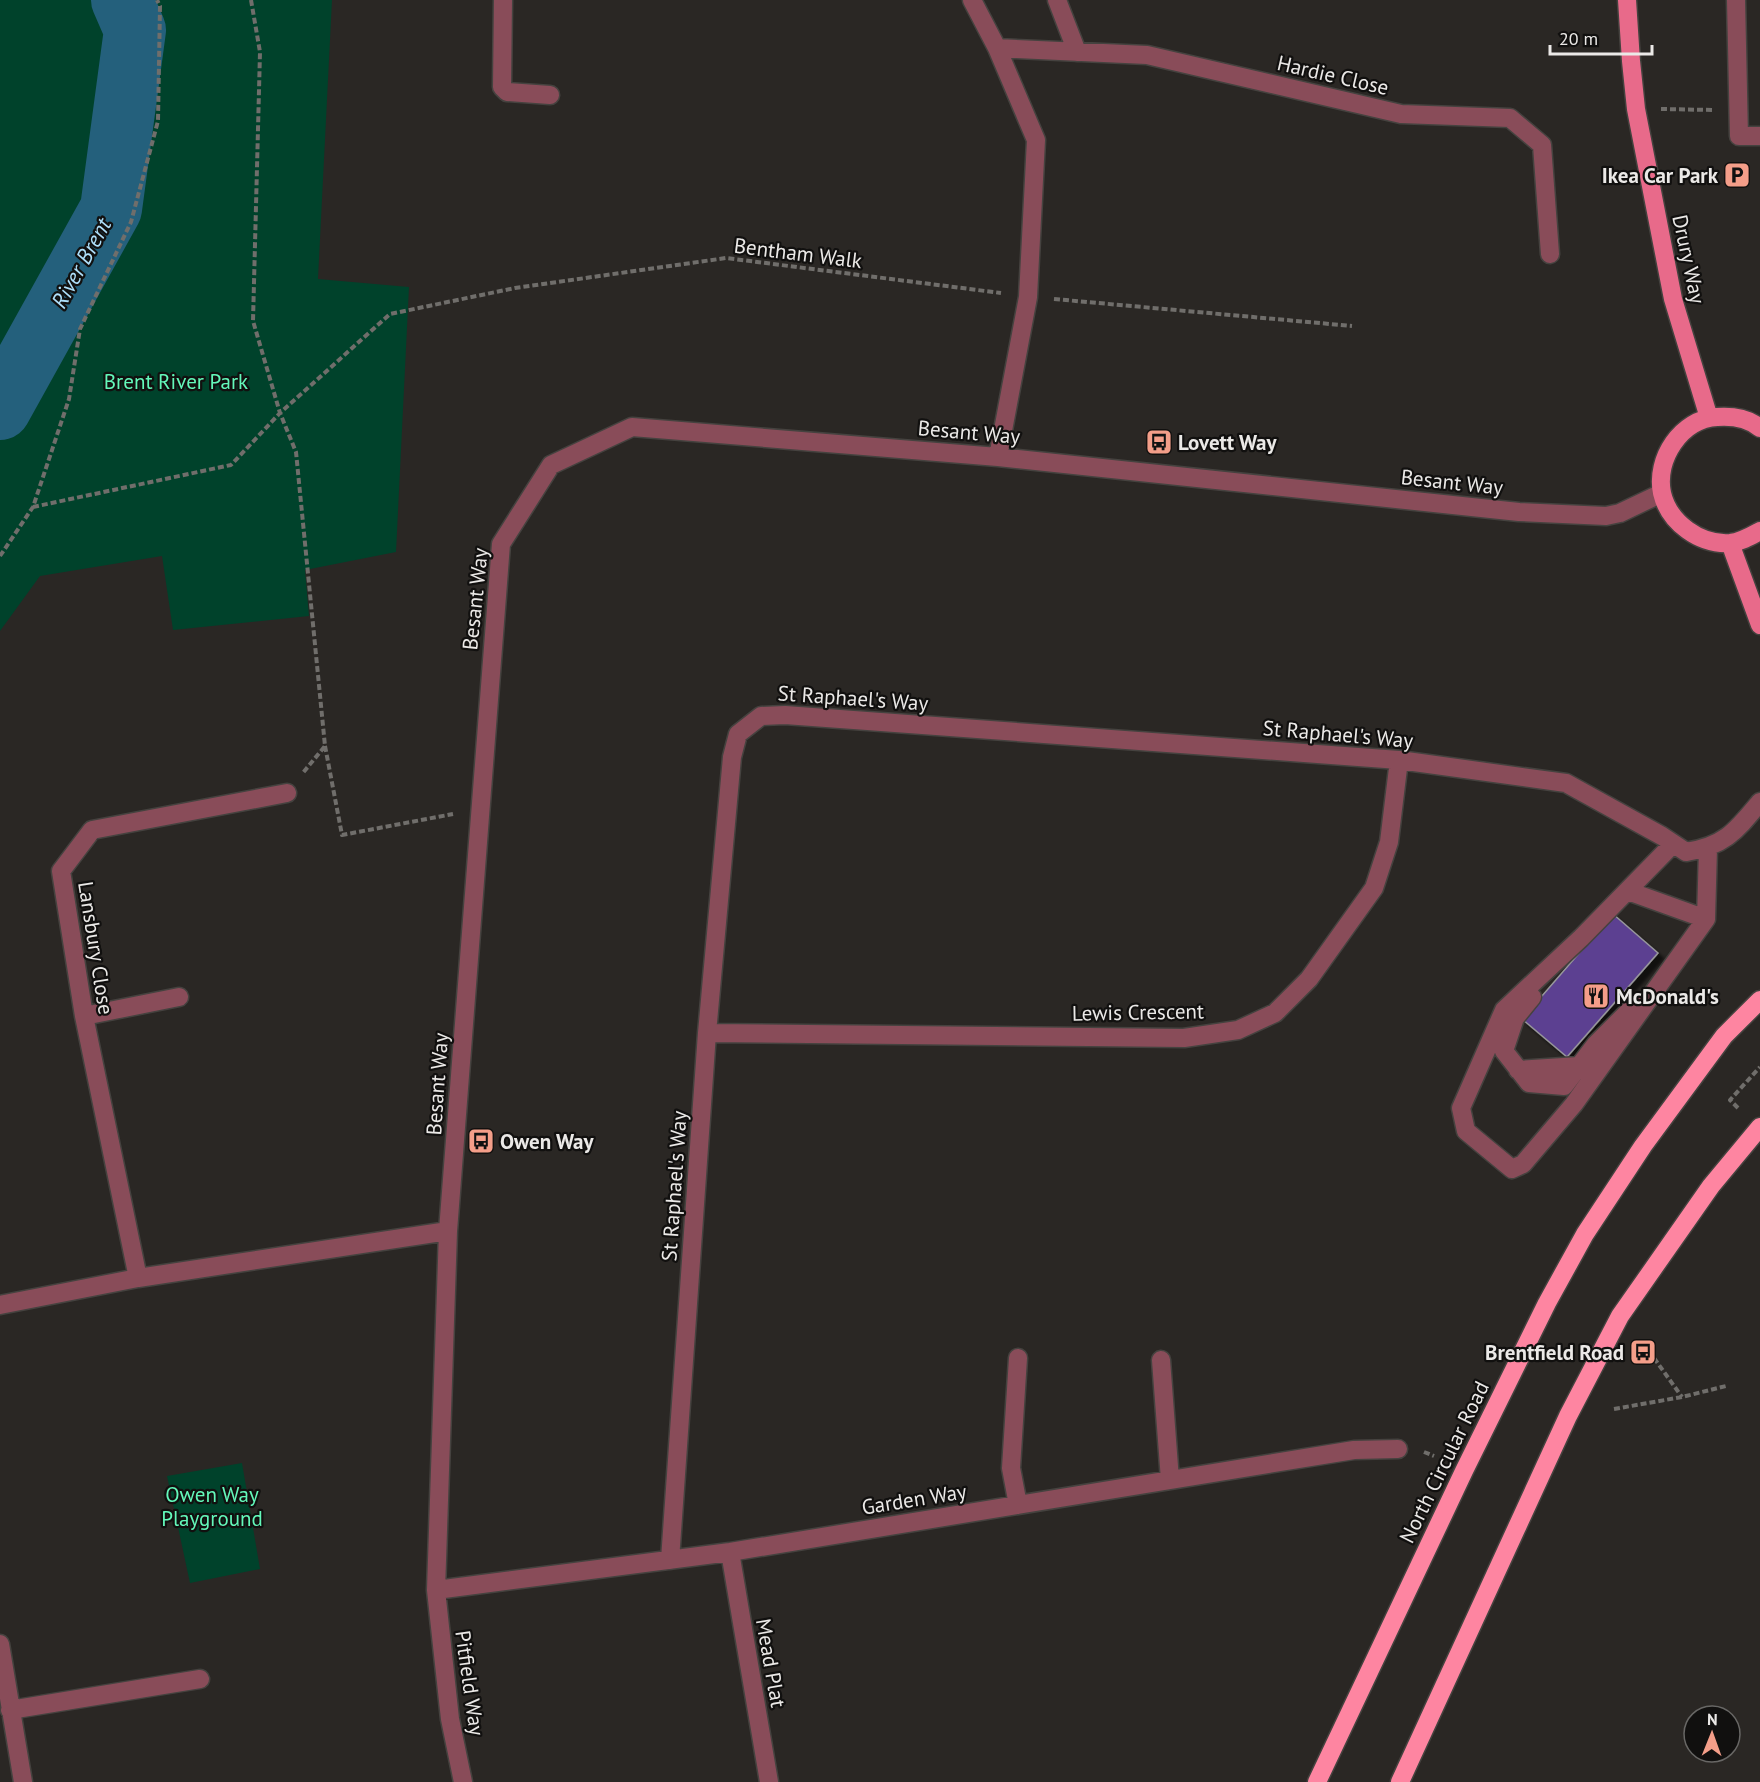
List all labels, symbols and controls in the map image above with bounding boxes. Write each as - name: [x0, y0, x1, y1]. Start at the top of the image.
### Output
- scale bar: [1550, 18, 1652, 56]
- text: 20 m: [1559, 27, 1598, 50]
- street label: Hardie Close: [1275, 49, 1391, 101]
- parking icon: Ikea Car Park: [1722, 160, 1752, 190]
- place label: Ikea Car Park: [1602, 162, 1719, 189]
- water label: River Brent: [45, 212, 118, 313]
- street label: Drury Way: [1666, 212, 1712, 306]
- street label: Bentham Walk: [732, 232, 864, 274]
- park label: Brent River Park: [104, 368, 248, 395]
- street label: Besant Way: [917, 414, 1022, 450]
- bus stop icon: Lovett Way: [1144, 427, 1174, 457]
- place label: Lovett Way: [1178, 429, 1277, 456]
- street label: Besant Way: [1400, 463, 1505, 501]
- street label: Besant Way: [456, 546, 494, 651]
- street label: St Raphael's Way: [777, 679, 929, 717]
- street label: St Raphael's Way: [1262, 714, 1414, 754]
- street label: Lansbury Close: [72, 879, 120, 1017]
- restaurant icon: McDonald's: [1581, 981, 1611, 1011]
- place label: McDonald's: [1616, 983, 1719, 1010]
- street label: Lewis Crescent: [1072, 997, 1204, 1027]
- street label: Besant Way: [420, 1032, 454, 1136]
- street label: St Raphael's Way: [655, 1110, 693, 1262]
- bus stop icon: Owen Way: [466, 1126, 496, 1156]
- place label: Owen Way: [500, 1128, 594, 1155]
- bus stop icon: Brentfield Road: [1628, 1337, 1658, 1367]
- place label: Brentfield Road: [1485, 1339, 1624, 1366]
- street label: North Circular Road: [1393, 1377, 1495, 1547]
- street label: Garden Way: [860, 1477, 969, 1521]
- park label: Owen Way Playground: [161, 1481, 263, 1532]
- street label: Mead Plat: [750, 1616, 792, 1710]
- street label: Pitfield Way: [449, 1629, 491, 1737]
- north arrow: [1682, 1704, 1742, 1764]
- text: N: [1707, 1709, 1718, 1729]

